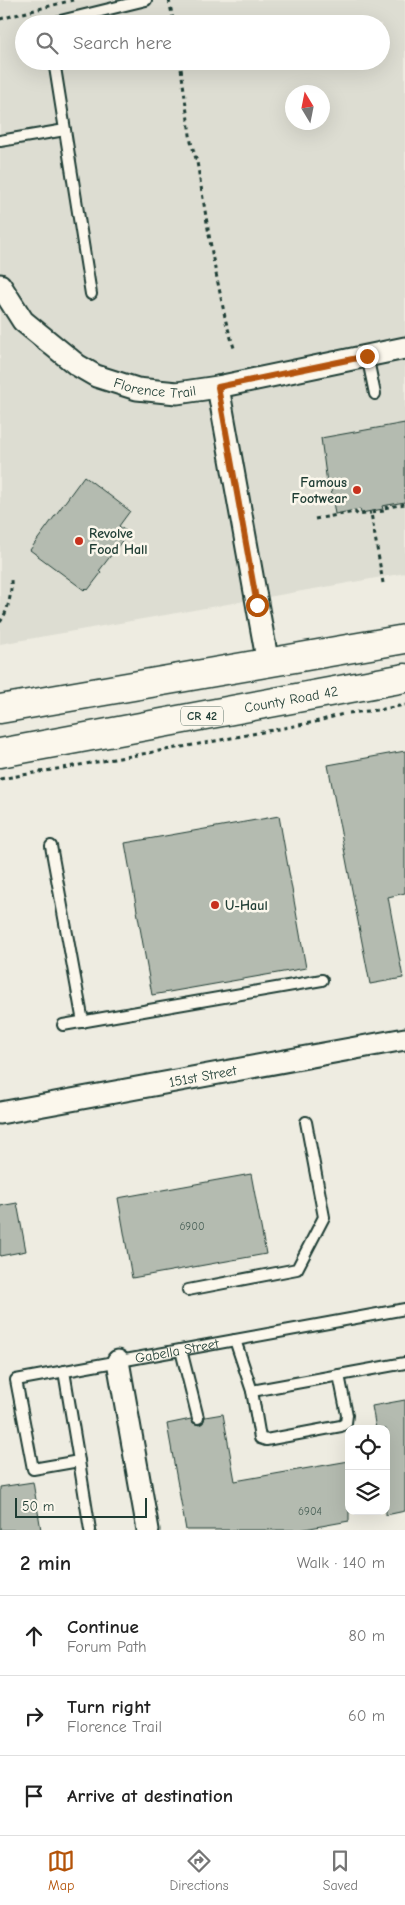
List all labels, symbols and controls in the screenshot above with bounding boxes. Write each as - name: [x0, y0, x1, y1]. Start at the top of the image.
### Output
- search box: [15, 15, 390, 70]
- icon: search: [33, 29, 61, 57]
- text: Search here: [73, 32, 172, 54]
- north arrow: [285, 85, 330, 130]
- route end: [356, 345, 379, 368]
- street label: Florence Trail: [112, 374, 197, 402]
- place label: Famous Footwear: [292, 474, 347, 507]
- marker: Famous Footwear: [351, 484, 363, 496]
- place label: Revolve Food Hall: [89, 525, 148, 558]
- marker: Revolve Food Hall: [73, 535, 85, 547]
- route start: [246, 594, 269, 617]
- street label: County Road 42: [243, 682, 339, 716]
- road number: CR 42: [181, 706, 223, 726]
- place label: U-Haul: [225, 897, 268, 914]
- marker: U-Haul: [209, 899, 221, 911]
- street label: 151st Street: [168, 1061, 239, 1090]
- house number: 6900: [179, 1220, 205, 1233]
- street label: Gabella Street: [134, 1334, 221, 1367]
- map controls: [345, 1425, 390, 1515]
- button: locate: [345, 1425, 390, 1470]
- button: layers: [345, 1470, 390, 1515]
- scale bar: [15, 1495, 148, 1518]
- text: 50 m: [22, 1498, 54, 1515]
- house number: 6904: [298, 1505, 322, 1518]
- text: 2 min: [20, 1551, 71, 1575]
- text: Walk · 140 m: [297, 1554, 385, 1572]
- text: Continue: [67, 1616, 139, 1638]
- icon: ahead: [20, 1622, 48, 1650]
- text: 80 m: [348, 1627, 385, 1645]
- text: Forum Path: [67, 1638, 147, 1656]
- text: Turn right: [67, 1696, 151, 1718]
- icon: right: [20, 1702, 48, 1730]
- text: 60 m: [348, 1707, 385, 1725]
- text: Florence Trail: [67, 1718, 162, 1736]
- icon: arrive: [20, 1782, 48, 1810]
- text: Arrive at destination: [67, 1785, 233, 1807]
- tab: Map: [47, 1847, 75, 1894]
- tab: Directions: [169, 1847, 229, 1894]
- tab: Saved: [323, 1847, 358, 1894]

